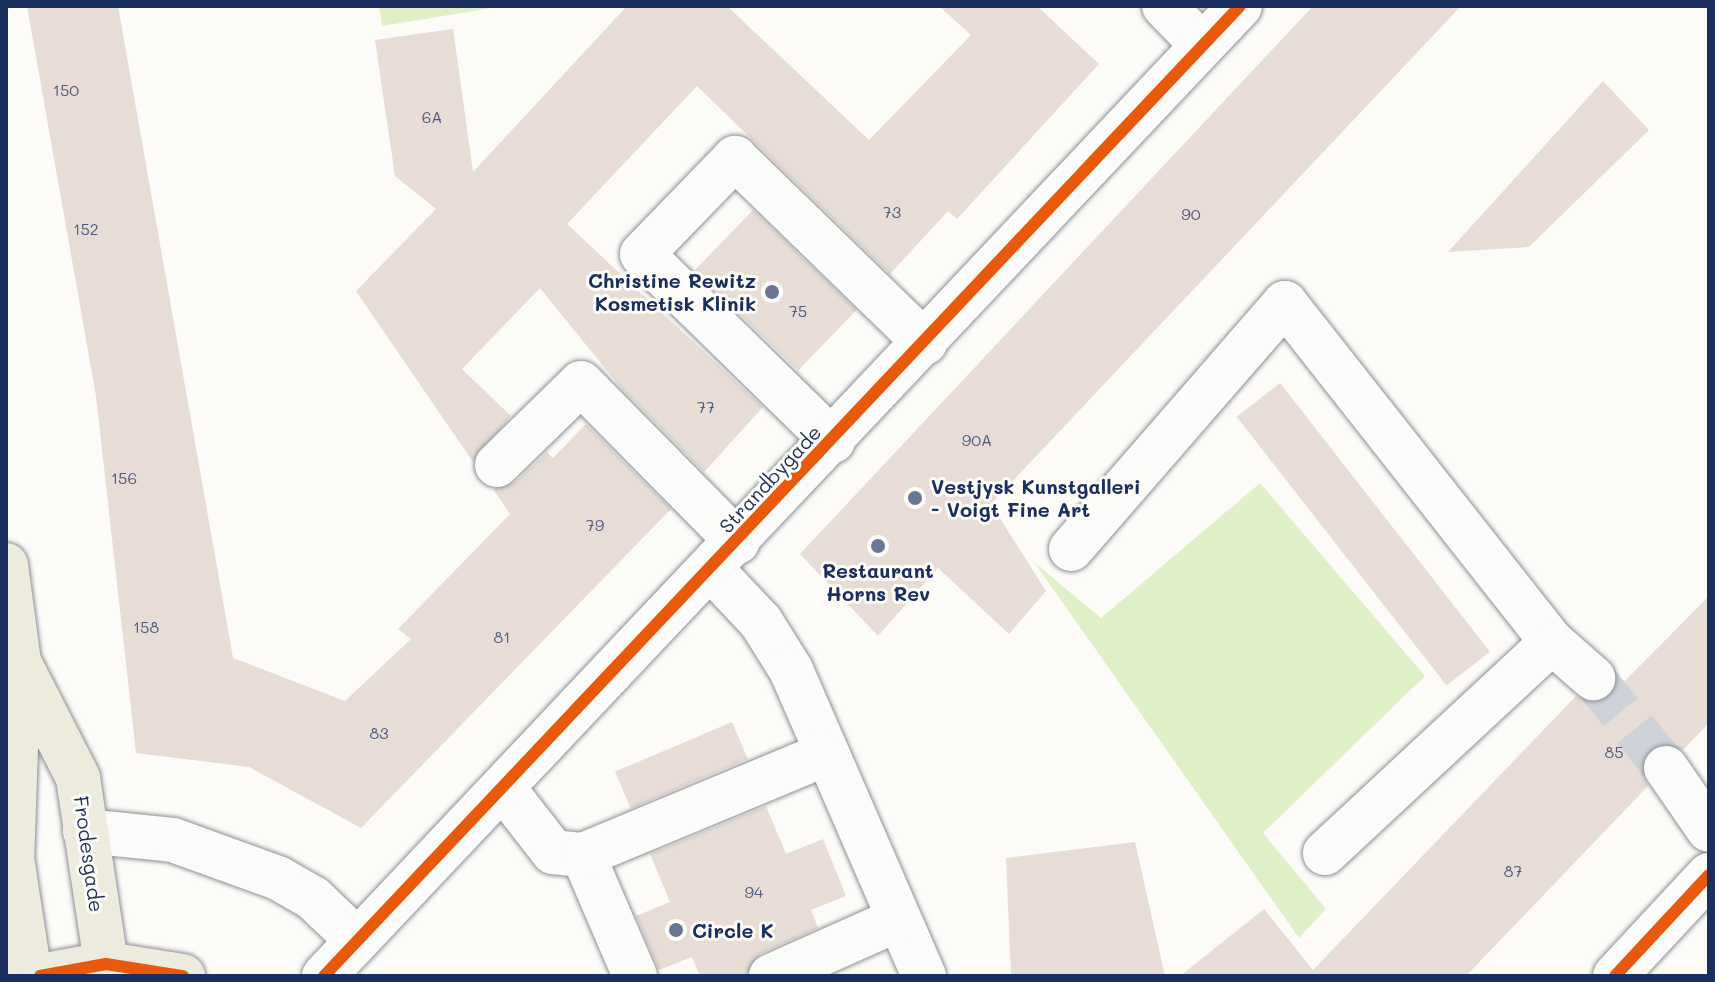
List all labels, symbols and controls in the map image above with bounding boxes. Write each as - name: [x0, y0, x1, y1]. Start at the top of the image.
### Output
- house number: 150: [53, 80, 79, 100]
- house number: 6A: [422, 107, 442, 127]
- house number: 73: [883, 202, 901, 222]
- house number: 90: [1181, 204, 1201, 224]
- house number: 152: [73, 219, 99, 239]
- place label: Christine Rewitz Kosmetisk Klinik: [588, 268, 756, 315]
- marker: Christine Rewitz Kosmetisk Klinik: [763, 283, 781, 301]
- house number: 75: [789, 301, 807, 321]
- house number: 77: [697, 397, 715, 417]
- street label: Strandbygade: [714, 420, 826, 538]
- house number: 90A: [962, 430, 992, 450]
- house number: 156: [111, 468, 137, 488]
- place label: Vestjysk Kunstgalleri - Voigt Fine Art: [931, 474, 1141, 521]
- marker: Vestjysk Kunstgalleri - Voigt Fine Art: [906, 489, 924, 507]
- house number: 79: [586, 515, 604, 535]
- marker: Restaurant Horns Rev: [869, 537, 887, 555]
- place label: Restaurant Horns Rev: [822, 558, 934, 605]
- house number: 158: [133, 617, 159, 637]
- house number: 81: [494, 627, 510, 647]
- house number: 83: [369, 723, 389, 743]
- house number: 85: [1604, 742, 1624, 762]
- street label: Frodesgade: [69, 794, 109, 914]
- house number: 87: [1504, 861, 1522, 881]
- house number: 94: [745, 882, 763, 902]
- place label: Circle K: [692, 918, 774, 942]
- marker: Circle K: [667, 921, 685, 939]

